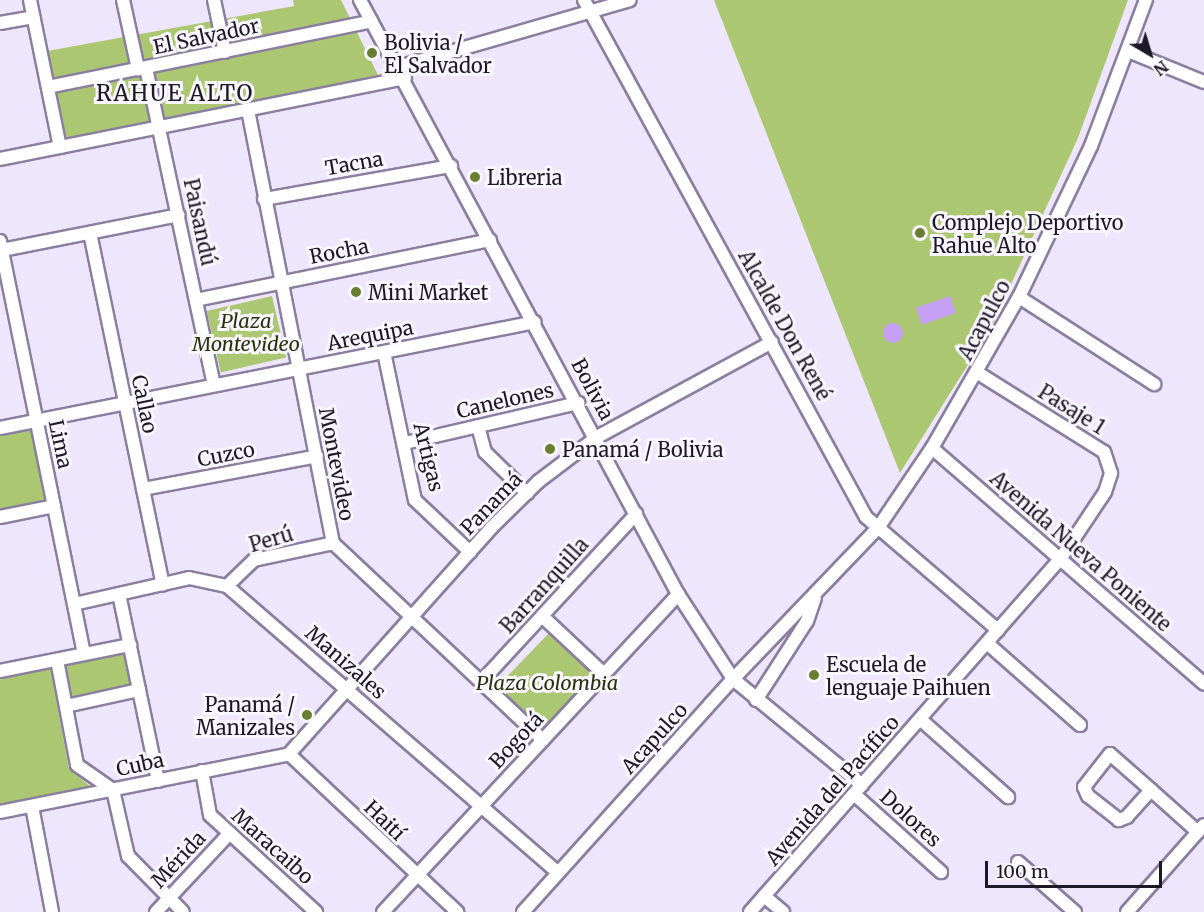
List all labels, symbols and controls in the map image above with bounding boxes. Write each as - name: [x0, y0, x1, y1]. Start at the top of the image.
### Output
- street label: El Salvador: [151, 13, 261, 59]
- north arrow: [1120, 24, 1180, 84]
- place label: Bolivia / El Salvador: [384, 30, 492, 77]
- marker: Bolivia / El Salvador: [365, 46, 379, 60]
- text: N: [1150, 56, 1172, 80]
- district label: RAHUE ALTO: [96, 81, 254, 107]
- street label: Tacna: [323, 146, 385, 180]
- place label: Libreria: [487, 165, 563, 189]
- marker: Libreria: [468, 170, 482, 184]
- street label: Paisandú: [179, 176, 221, 268]
- place label: Complejo Deportivo Rahue Alto: [932, 210, 1123, 257]
- marker: Complejo Deportivo Rahue Alto: [913, 226, 927, 240]
- street label: Rocha: [307, 234, 371, 268]
- street label: Alcalde Don René: [734, 246, 836, 404]
- street label: Acapulco: [953, 276, 1015, 364]
- place label: Mini Market: [368, 280, 488, 304]
- marker: Mini Market: [349, 285, 363, 299]
- park label: Plaza Montevideo: [192, 309, 300, 356]
- street label: Arequipa: [325, 315, 415, 355]
- street label: Bolivia: [567, 354, 619, 424]
- street label: Callao: [127, 373, 163, 435]
- street label: Canelones: [454, 377, 556, 423]
- street label: Pasaje 1: [1034, 379, 1110, 439]
- street label: Montevideo: [314, 405, 360, 523]
- street label: Lima: [44, 417, 78, 471]
- street label: Artigas: [409, 420, 449, 494]
- street label: Cuzco: [195, 437, 257, 471]
- place label: Panamá / Bolivia: [562, 437, 724, 461]
- marker: Panamá / Bolivia: [543, 442, 557, 456]
- street label: Avenida Nueva Poniente: [986, 466, 1176, 636]
- street label: Panamá: [455, 467, 527, 539]
- street label: Perú: [246, 521, 296, 557]
- street label: Barranquilla: [495, 532, 593, 638]
- street label: Manizales: [301, 620, 391, 704]
- place label: Escuela de lenguaje Paihuen: [826, 652, 991, 699]
- marker: Escuela de lenguaje Paihuen: [807, 668, 821, 682]
- park label: Plaza Colombia: [476, 670, 618, 694]
- place label: Panamá / Manizales: [196, 692, 295, 739]
- street label: Acapulco: [616, 698, 692, 778]
- street label: Bogotá: [484, 707, 548, 773]
- marker: Panamá / Manizales: [300, 708, 314, 722]
- street label: Avenida del Pacífico: [760, 710, 904, 870]
- street label: Cuba: [114, 747, 166, 781]
- street label: Dolores: [876, 784, 946, 852]
- street label: Haití: [360, 795, 410, 845]
- street label: Maracaibo: [227, 803, 319, 889]
- street label: Mérida: [146, 826, 210, 892]
- scale bar: [988, 849, 1165, 887]
- text: 100 m: [996, 860, 1049, 883]

